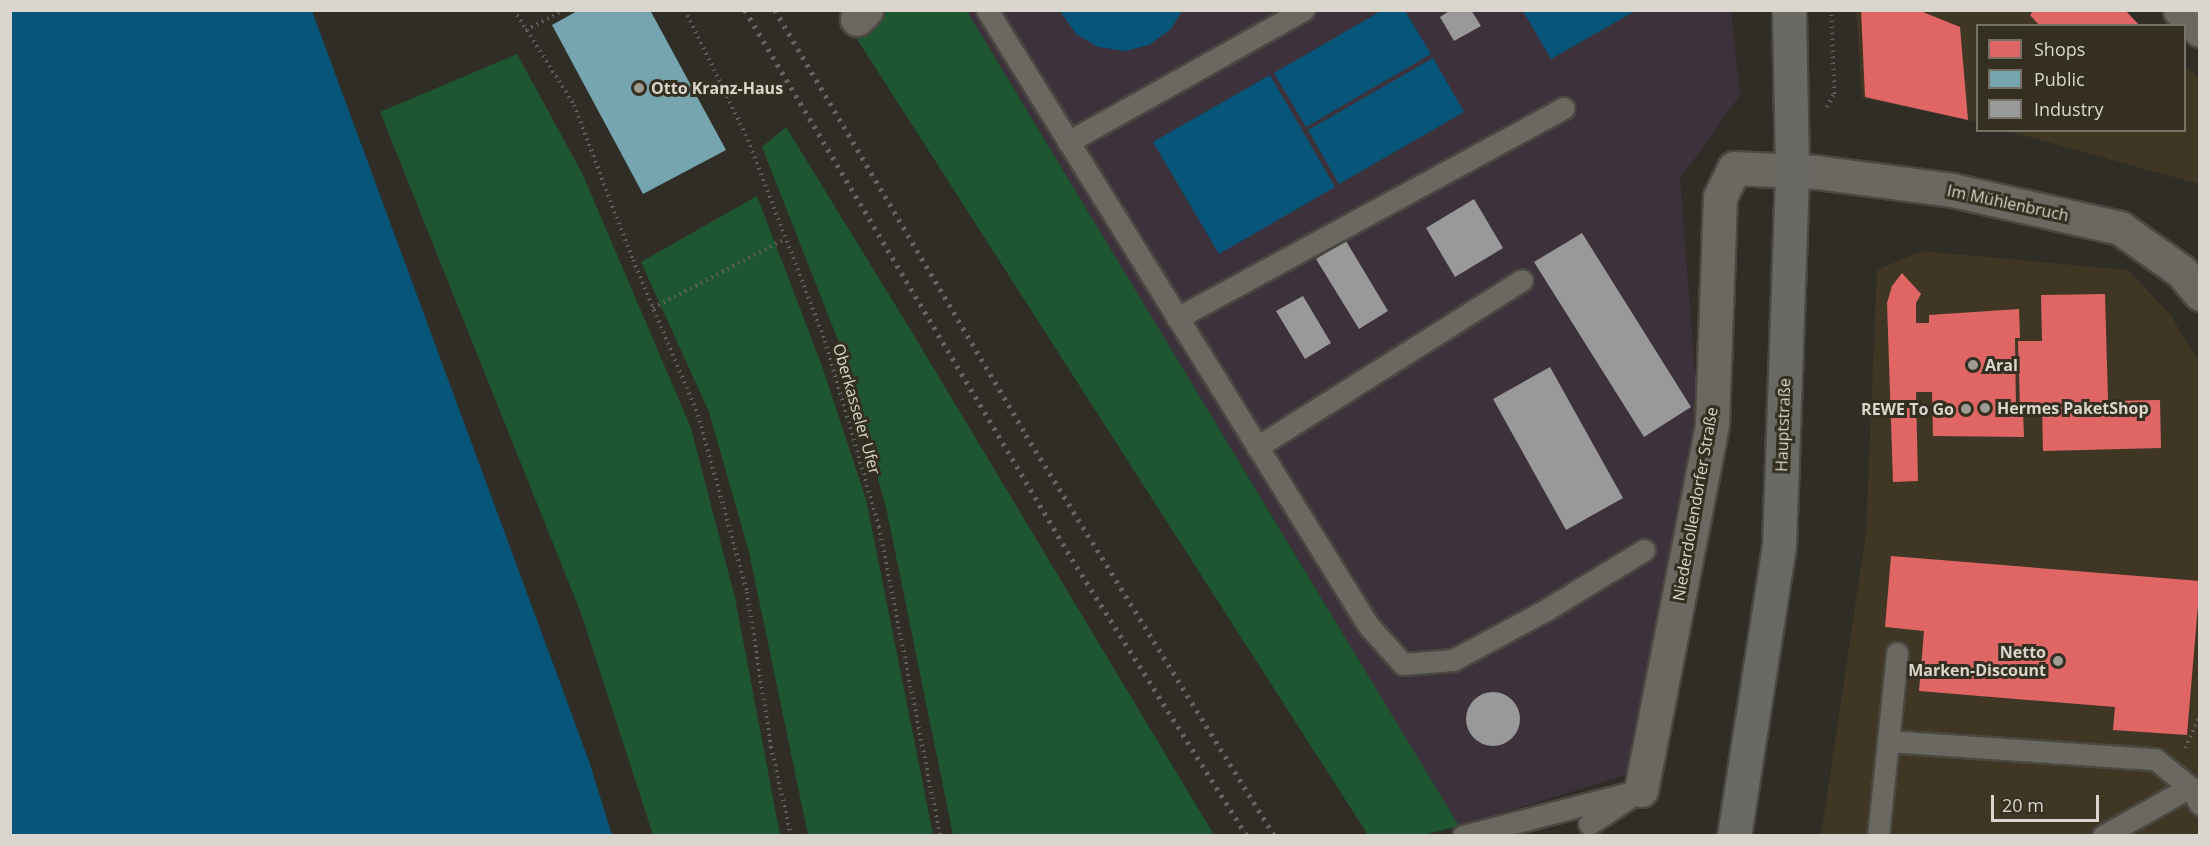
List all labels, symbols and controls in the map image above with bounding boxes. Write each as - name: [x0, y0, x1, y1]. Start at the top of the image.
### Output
- legend: [1976, 24, 2186, 132]
- text: Shops: [2034, 37, 2085, 61]
- text: Public: [2034, 67, 2085, 91]
- place label: Otto Kranz-Haus: [651, 78, 783, 98]
- marker: Otto Kranz-Haus: [632, 81, 646, 95]
- text: Industry: [2034, 97, 2104, 121]
- street label: Im Mühlenbruch: [1945, 181, 2071, 225]
- street label: Oberkasseler Ufer: [829, 341, 885, 477]
- place label: Aral: [1985, 355, 2018, 375]
- marker: Aral: [1966, 358, 1980, 372]
- street label: Hauptstraße: [1772, 378, 1794, 472]
- place label: Hermes PaketShop: [1997, 398, 2149, 418]
- place label: REWE To Go: [1861, 399, 1954, 419]
- marker: Hermes PaketShop: [1978, 401, 1992, 415]
- marker: REWE To Go: [1959, 402, 1973, 416]
- street label: Niederdollendorfer Straße: [1668, 406, 1722, 602]
- place label: Netto Marken-Discount: [1908, 642, 2046, 680]
- marker: Netto Marken-Discount: [2051, 654, 2065, 668]
- scale bar: [1994, 783, 2102, 821]
- text: 20 m: [2002, 793, 2044, 817]

